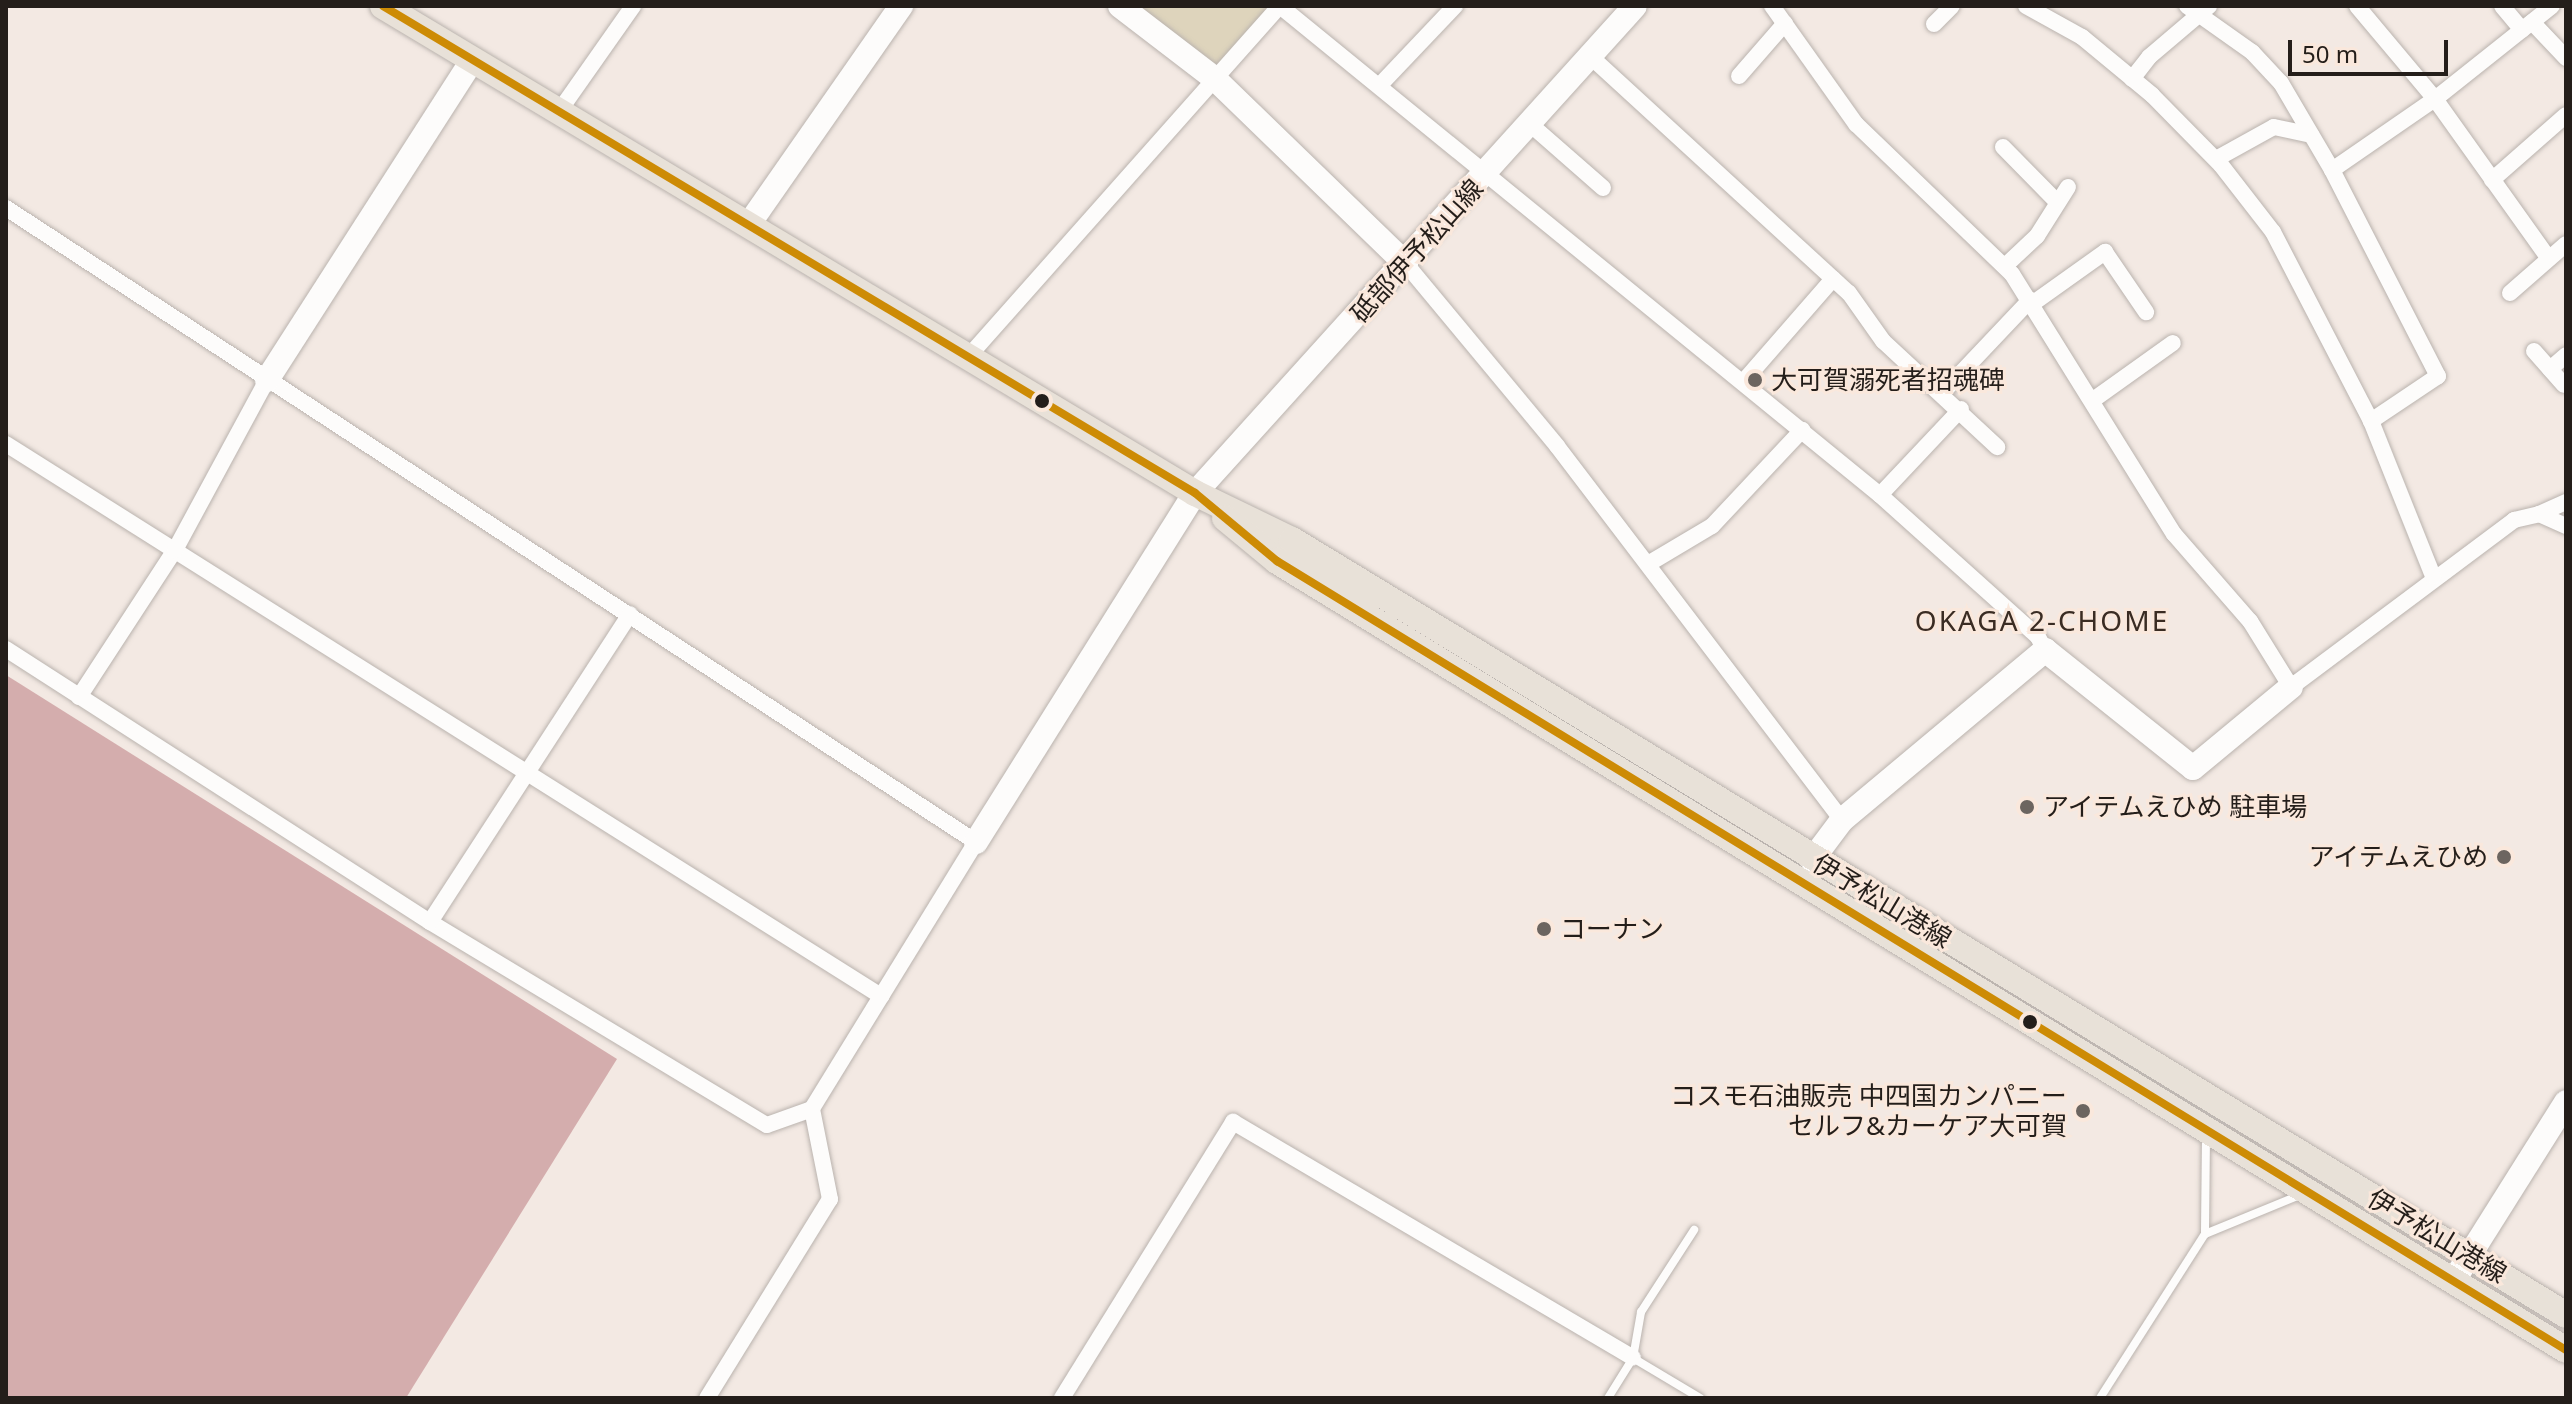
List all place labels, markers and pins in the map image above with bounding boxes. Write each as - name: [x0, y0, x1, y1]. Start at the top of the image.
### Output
- place label: 大可賀溺死者招魂碑: [1771, 364, 2005, 396]
- marker: 大可賀溺死者招魂碑: [1746, 371, 1764, 389]
- unlabelled marker: [1034, 393, 1050, 409]
- place label: アイテムえひめ 駐車場: [2043, 791, 2310, 823]
- marker: アイテムえひめ 駐車場: [2018, 798, 2036, 816]
- place label: アイテムえひめ: [2306, 841, 2488, 873]
- marker: アイテムえひめ: [2495, 848, 2513, 866]
- place label: コーナン: [1560, 913, 1664, 945]
- marker: コーナン: [1535, 920, 1553, 938]
- unlabelled marker: [2022, 1014, 2038, 1030]
- place label: コスモ石油販売 中四国カンパニー セルフ&カーケア大可賀: [1670, 1080, 2067, 1142]
- marker: コスモ石油販売 中四国カンパニー セルフ&カーケア大可賀: [2074, 1102, 2092, 1120]

